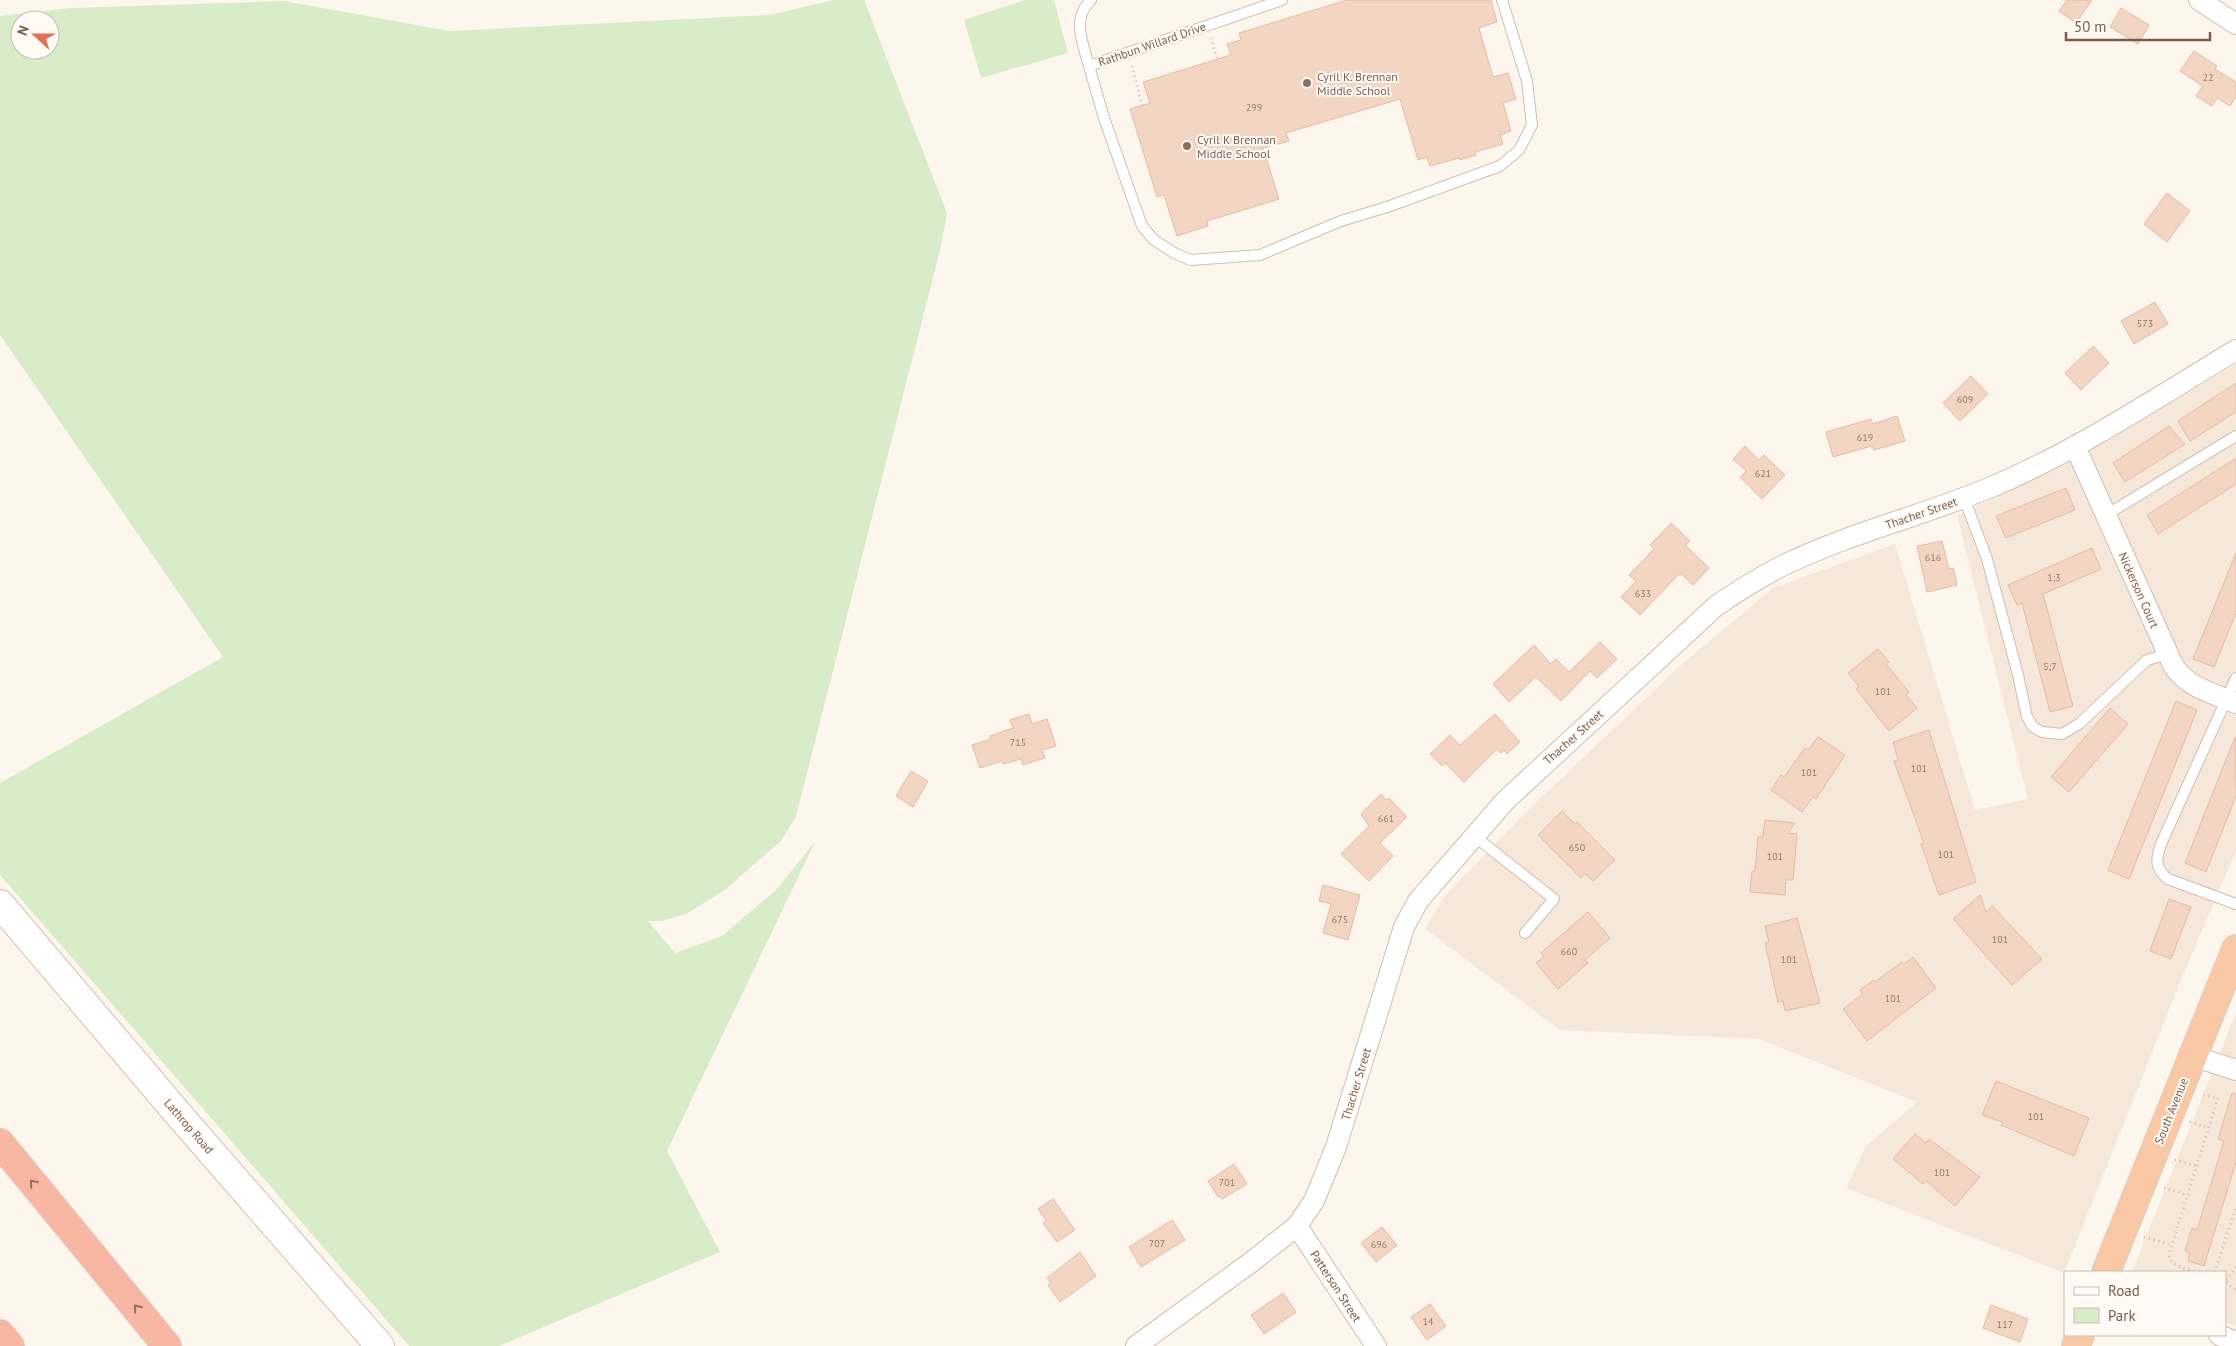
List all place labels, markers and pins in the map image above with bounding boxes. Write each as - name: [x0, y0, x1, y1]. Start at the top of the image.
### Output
- place label: Cyril K. Brennan Middle School: [1317, 69, 1398, 98]
- marker: Cyril K. Brennan Middle School: [1301, 77, 1313, 89]
- place label: Cyril K Brennan Middle School: [1197, 132, 1276, 161]
- marker: Cyril K Brennan Middle School: [1181, 140, 1193, 152]

